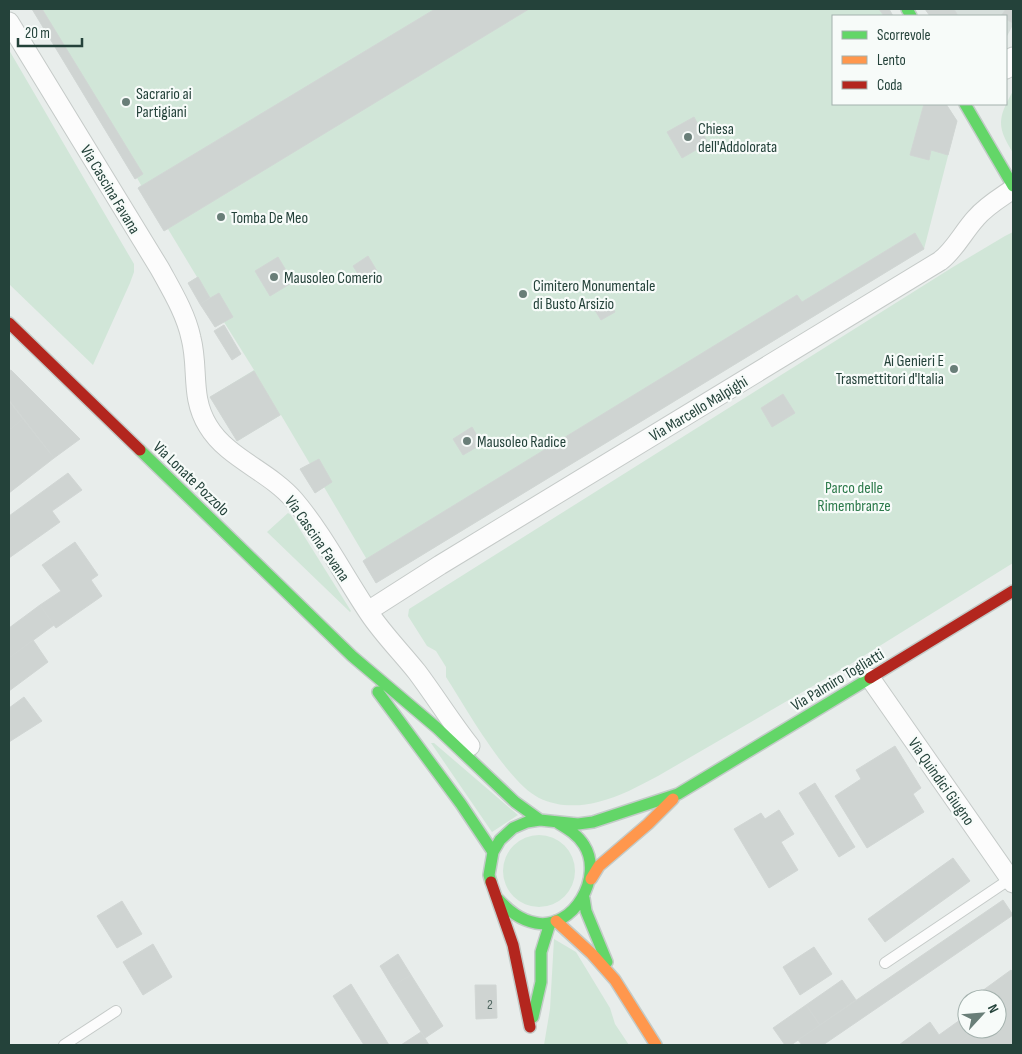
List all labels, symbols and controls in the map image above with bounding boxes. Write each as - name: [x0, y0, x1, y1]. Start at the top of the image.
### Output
- scale bar: [18, 15, 81, 47]
- legend: [832, 15, 1007, 105]
- text: 20 m: [25, 24, 50, 43]
- text: Scorrevole: [877, 26, 931, 45]
- text: Lento: [877, 51, 906, 70]
- text: Coda: [877, 76, 903, 95]
- place label: Sacrario ai Partigiani: [136, 85, 192, 122]
- marker: Sacrario ai Partigiani: [120, 96, 132, 108]
- place label: Chiesa dell'Addolorata: [698, 120, 777, 157]
- marker: Chiesa dell'Addolorata: [682, 131, 694, 143]
- street label: Via Cascina Favana: [76, 142, 144, 238]
- place label: Tomba De Meo: [231, 209, 308, 228]
- marker: Tomba De Meo: [215, 211, 227, 223]
- place label: Mausoleo Comerio: [284, 269, 383, 288]
- marker: Mausoleo Comerio: [268, 271, 280, 283]
- place label: Cimitero Monumentale di Busto Arsizio: [533, 277, 655, 314]
- marker: Cimitero Monumentale di Busto Arsizio: [517, 288, 529, 300]
- place label: Ai Genieri E Trasmettitori d'Italia: [836, 352, 944, 389]
- marker: Ai Genieri E Trasmettitori d'Italia: [948, 363, 960, 375]
- street label: Via Marcello Malpighi: [646, 372, 751, 446]
- place label: Mausoleo Radice: [477, 433, 566, 452]
- marker: Mausoleo Radice: [461, 435, 473, 447]
- street label: Via Lonate Pozzolo: [149, 438, 233, 520]
- park label: Parco delle Rimembranze: [817, 479, 891, 516]
- street label: Via Cascina Favana: [280, 492, 353, 585]
- street label: Via Palmiro Togliatti: [788, 645, 888, 715]
- street label: Via Quindici Giugno: [904, 734, 978, 829]
- north arrow: [957, 989, 1007, 1039]
- house number: 2: [487, 996, 493, 1013]
- text: N: [984, 1001, 1003, 1016]

